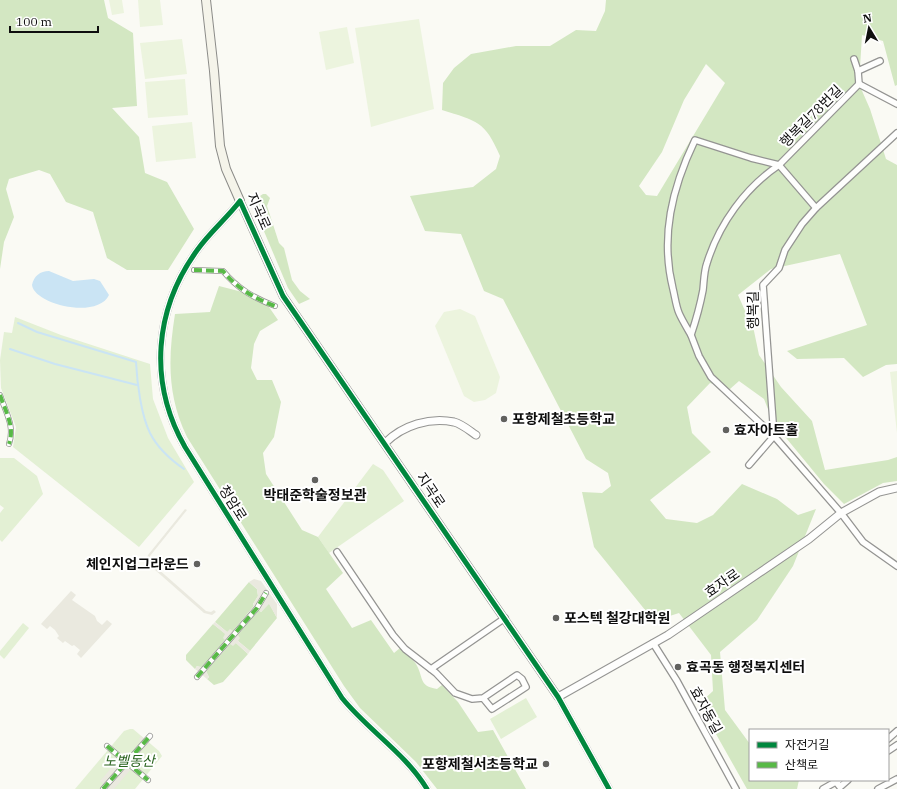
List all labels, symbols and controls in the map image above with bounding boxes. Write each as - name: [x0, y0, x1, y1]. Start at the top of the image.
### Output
- scale bar: [10, 8, 98, 34]
- north arrow: [849, 8, 889, 48]
- text: N: [862, 10, 873, 26]
- text: 100 m: [16, 14, 52, 29]
- street label: 행복길78번길: [776, 81, 846, 151]
- street label: 지곡로: [243, 190, 275, 232]
- street label: 행복길: [744, 291, 762, 329]
- place label: 포항제철초등학교: [512, 410, 615, 428]
- marker: 포항제철초등학교: [499, 414, 509, 424]
- place label: 효자아트홀: [734, 421, 799, 439]
- marker: 효자아트홀: [721, 425, 731, 435]
- street label: 지곡로: [413, 469, 449, 511]
- marker: 박태준학술정보관: [310, 475, 320, 485]
- street label: 청암로: [215, 482, 251, 524]
- place label: 박태준학술정보관: [263, 486, 367, 504]
- place label: 체인지업그라운드: [86, 555, 189, 573]
- marker: 체인지업그라운드: [192, 559, 202, 569]
- street label: 효자로: [701, 564, 743, 601]
- place label: 포스텍 철강대학원: [564, 609, 670, 627]
- marker: 포스텍 철강대학원: [551, 613, 561, 623]
- place label: 효곡동 행정복지센터: [686, 658, 805, 676]
- marker: 효곡동 행정복지센터: [673, 662, 683, 672]
- street label: 효자동길: [686, 683, 726, 737]
- legend: [749, 729, 889, 781]
- text: 자전거길: [785, 737, 829, 752]
- park label: 노벨동산: [103, 752, 157, 770]
- place label: 포항제철서초등학교: [422, 755, 538, 773]
- text: 산책로: [785, 757, 818, 772]
- marker: 포항제철서초등학교: [541, 759, 551, 769]

